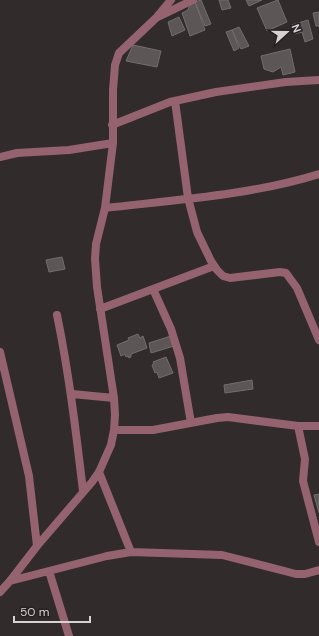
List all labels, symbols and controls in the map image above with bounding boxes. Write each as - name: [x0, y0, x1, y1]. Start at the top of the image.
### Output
- north arrow: [267, 12, 307, 52]
- text: N: [288, 22, 304, 35]
- scale bar: [14, 598, 90, 624]
- text: 50 m: [20, 604, 49, 620]

